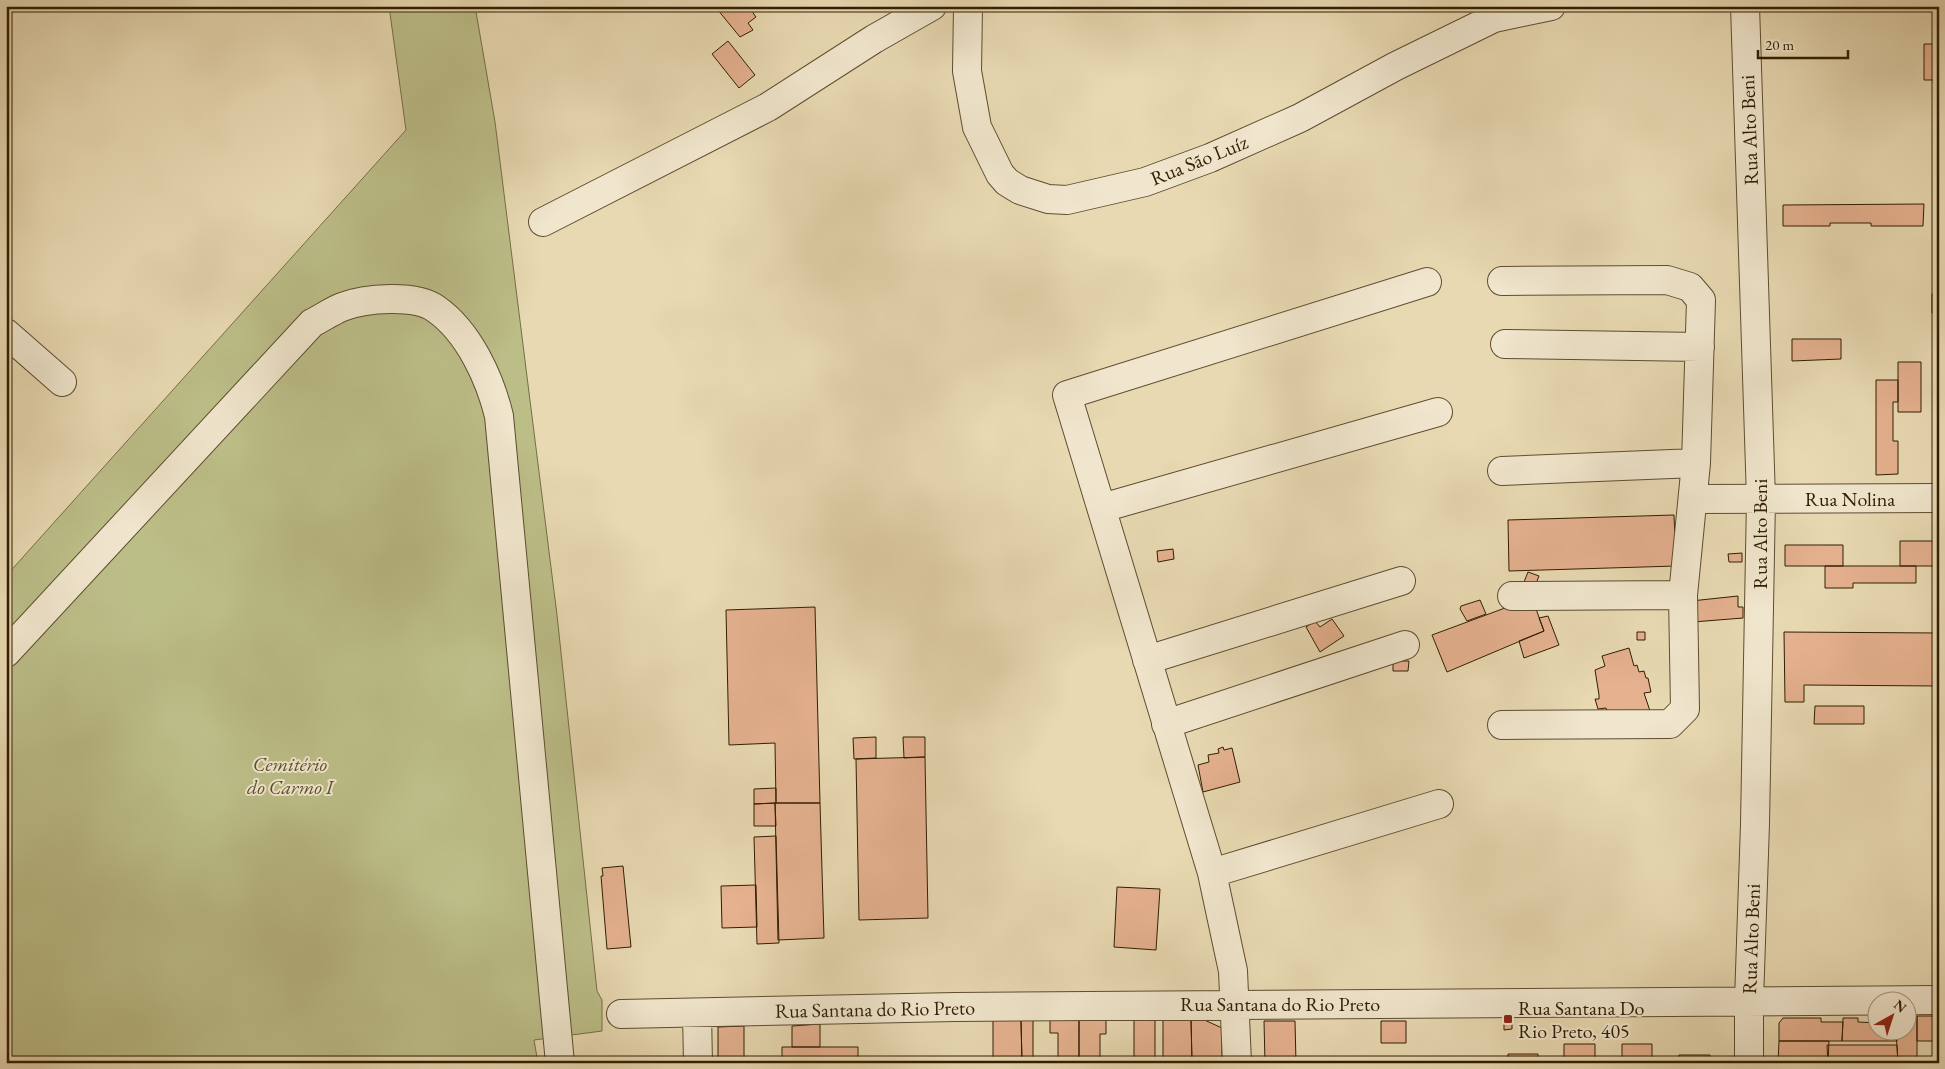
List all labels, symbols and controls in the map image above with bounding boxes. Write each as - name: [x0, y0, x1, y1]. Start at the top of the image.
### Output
- scale bar: [1758, 28, 1848, 60]
- text: 20 m: [1765, 35, 1794, 54]
- street label: Rua Alto Beni: [1734, 74, 1764, 186]
- street label: Rua São Luíz: [1147, 129, 1252, 191]
- street label: Rua Alto Beni: [1747, 479, 1773, 589]
- street label: Rua Nolina: [1805, 486, 1895, 512]
- park label: Cemitério do Carmo I: [247, 751, 335, 800]
- street label: Rua Alto Beni: [1736, 883, 1766, 995]
- street label: Rua Santana do Rio Preto: [1180, 991, 1380, 1017]
- north arrow: [1868, 992, 1918, 1042]
- street label: Rua Santana do Rio Preto: [775, 994, 975, 1024]
- place label: Rua Santana Do Rio Preto, 405: [1518, 995, 1644, 1044]
- text: N: [1890, 995, 1911, 1017]
- marker: Rua Santana Do Rio Preto, 405: [1502, 1013, 1514, 1025]

